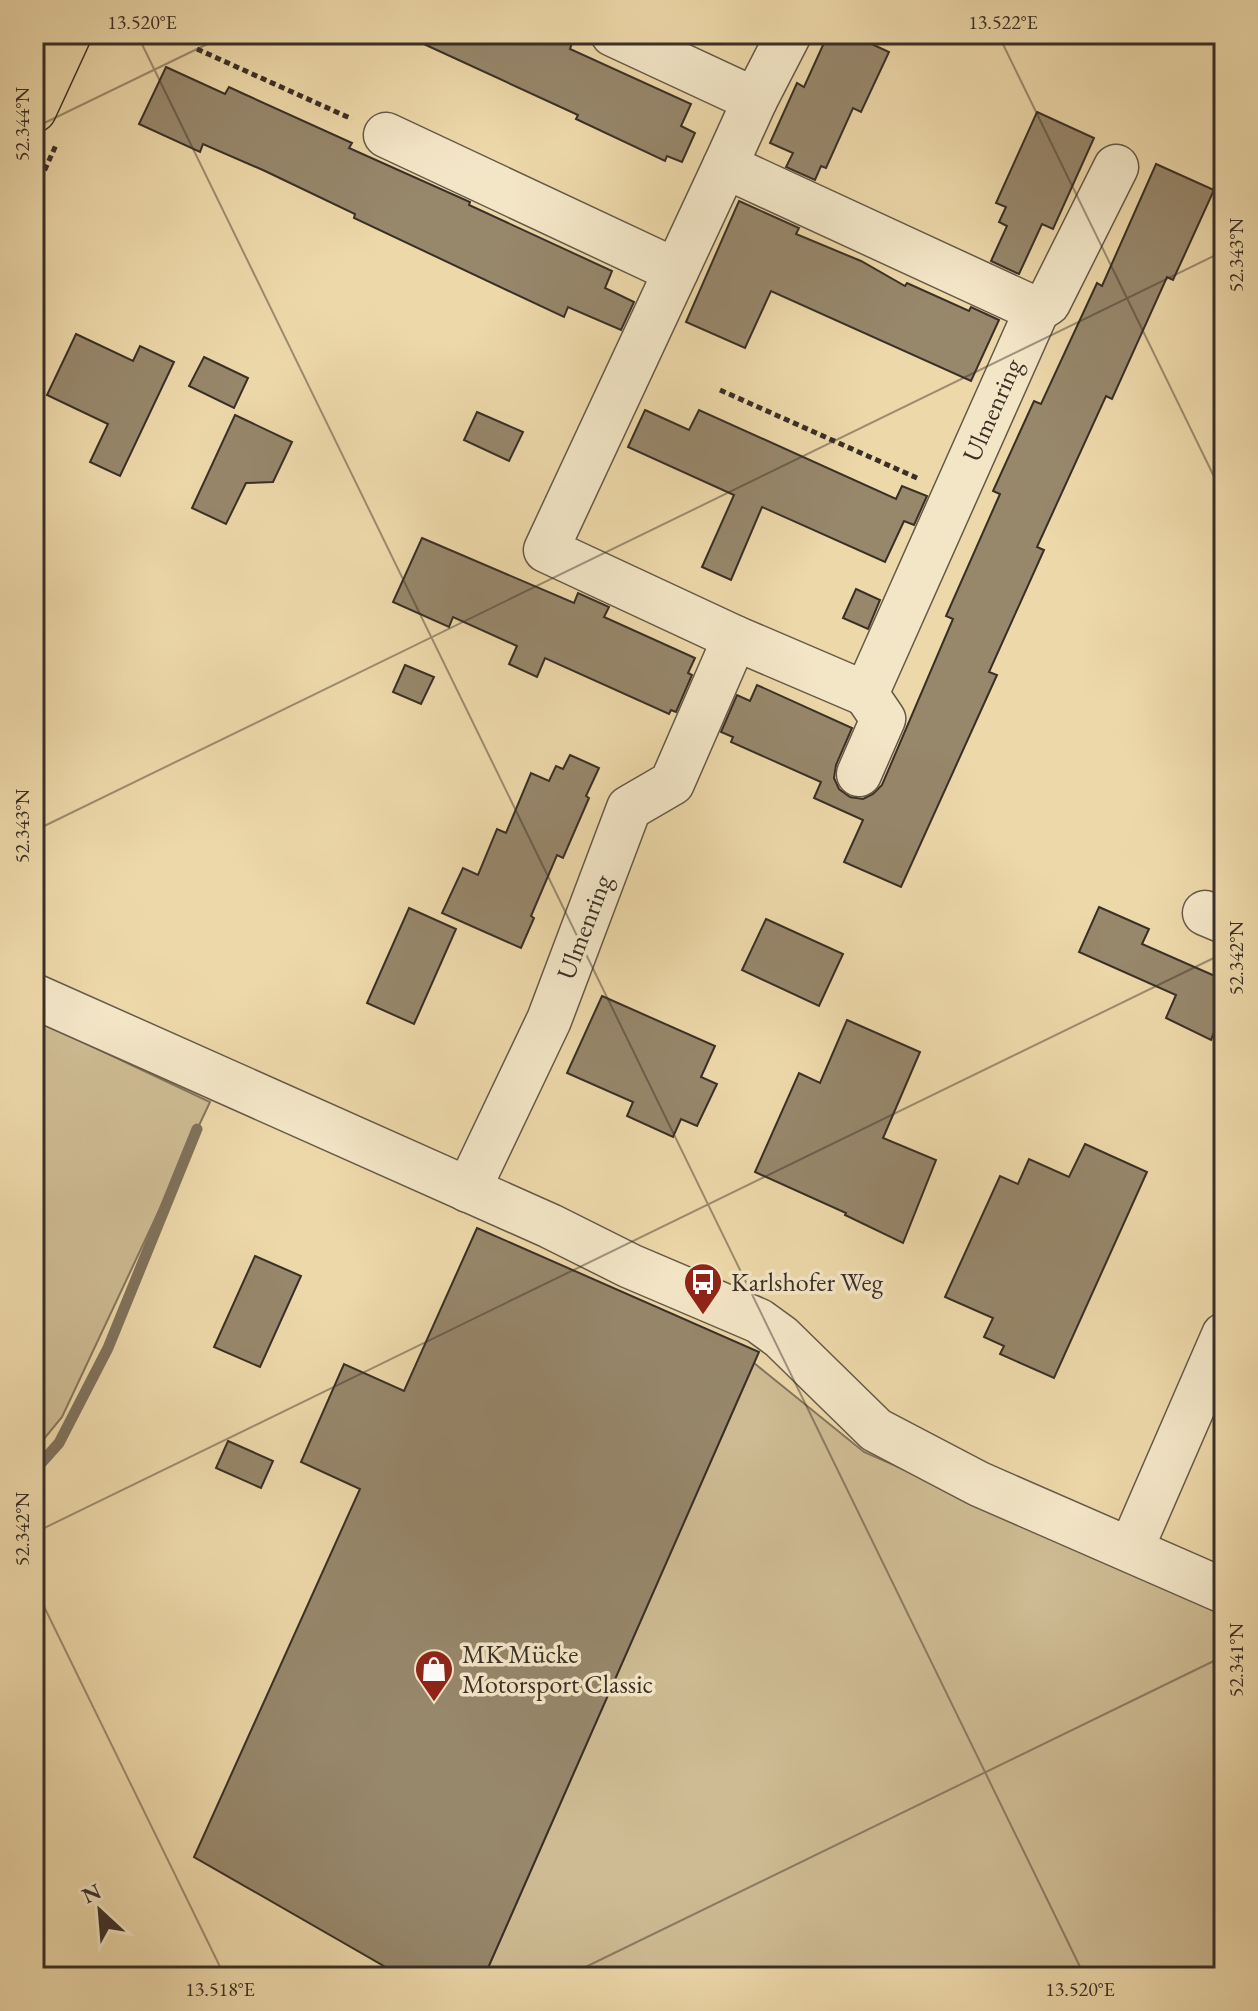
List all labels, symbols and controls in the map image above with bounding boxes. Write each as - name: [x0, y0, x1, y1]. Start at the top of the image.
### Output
- text: 13.520°E: [107, 9, 177, 35]
- text: 13.522°E: [968, 9, 1038, 35]
- text: 52.344°N: [9, 87, 35, 161]
- text: 52.343°N: [1223, 218, 1249, 292]
- street label: Ulmenring: [954, 352, 1030, 467]
- text: 52.343°N: [9, 789, 35, 863]
- street label: Ulmenring: [548, 869, 620, 984]
- text: 52.342°N: [1223, 921, 1249, 995]
- bus stop icon: Karlshofer Weg: [682, 1261, 724, 1316]
- place label: Karlshofer Weg: [731, 1265, 884, 1299]
- text: 52.342°N: [9, 1492, 35, 1566]
- text: 52.341°N: [1223, 1623, 1249, 1697]
- place label: MK Mücke Motorsport Classic: [462, 1637, 653, 1701]
- shop icon: MK Mücke Motorsport Classic: [413, 1648, 455, 1703]
- north arrow: [60, 1871, 140, 1951]
- text: N: [77, 1876, 106, 1910]
- text: 13.518°E: [185, 1976, 255, 2002]
- text: 13.520°E: [1045, 1976, 1115, 2002]

